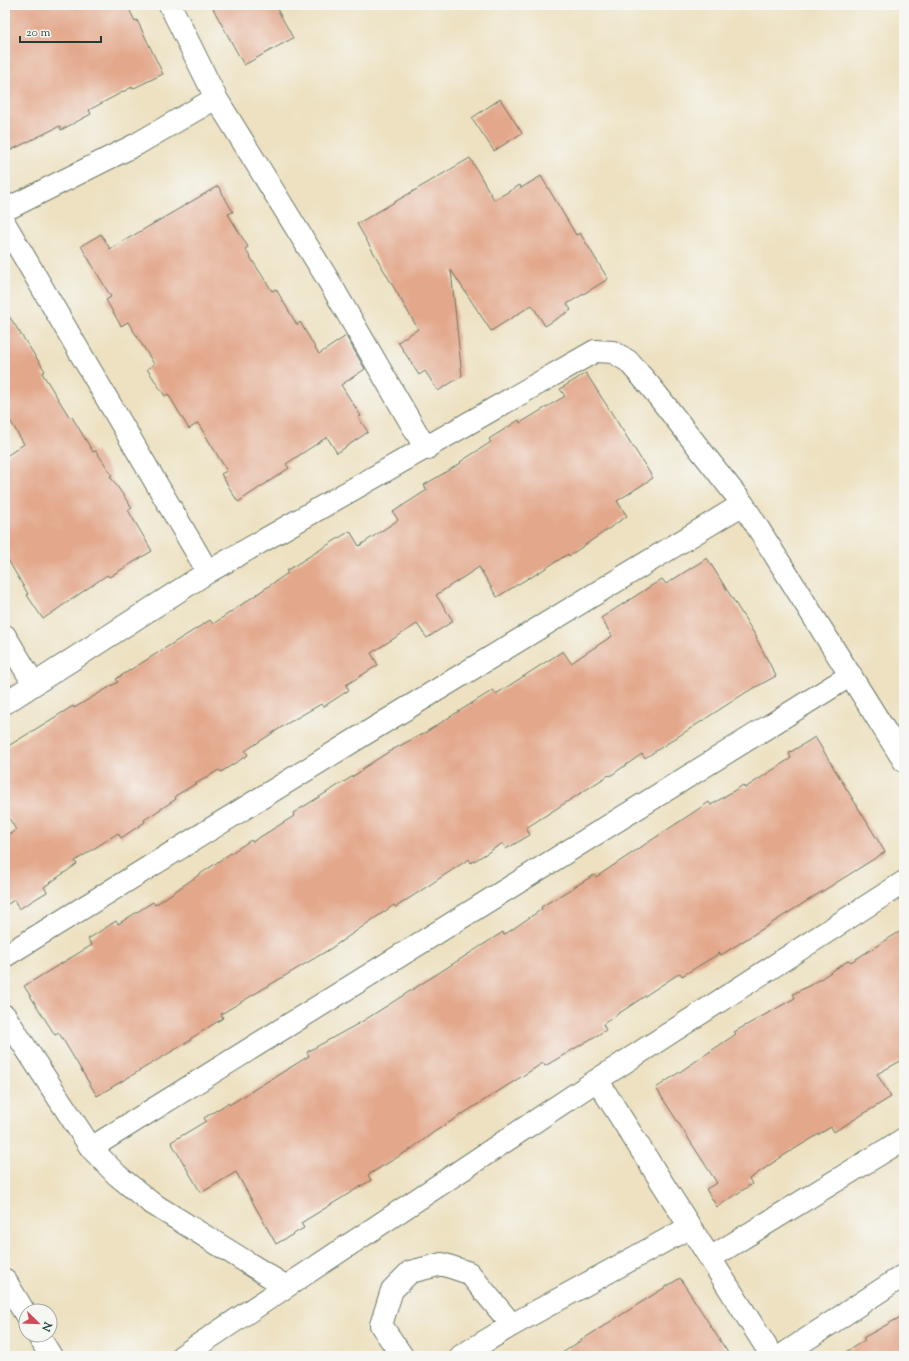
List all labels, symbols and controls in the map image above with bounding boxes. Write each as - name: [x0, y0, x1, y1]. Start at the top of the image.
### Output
- scale bar: [20, 18, 101, 44]
- text: 20 m: [26, 24, 51, 42]
- north arrow: [18, 1303, 58, 1343]
- text: N: [37, 1318, 56, 1334]

